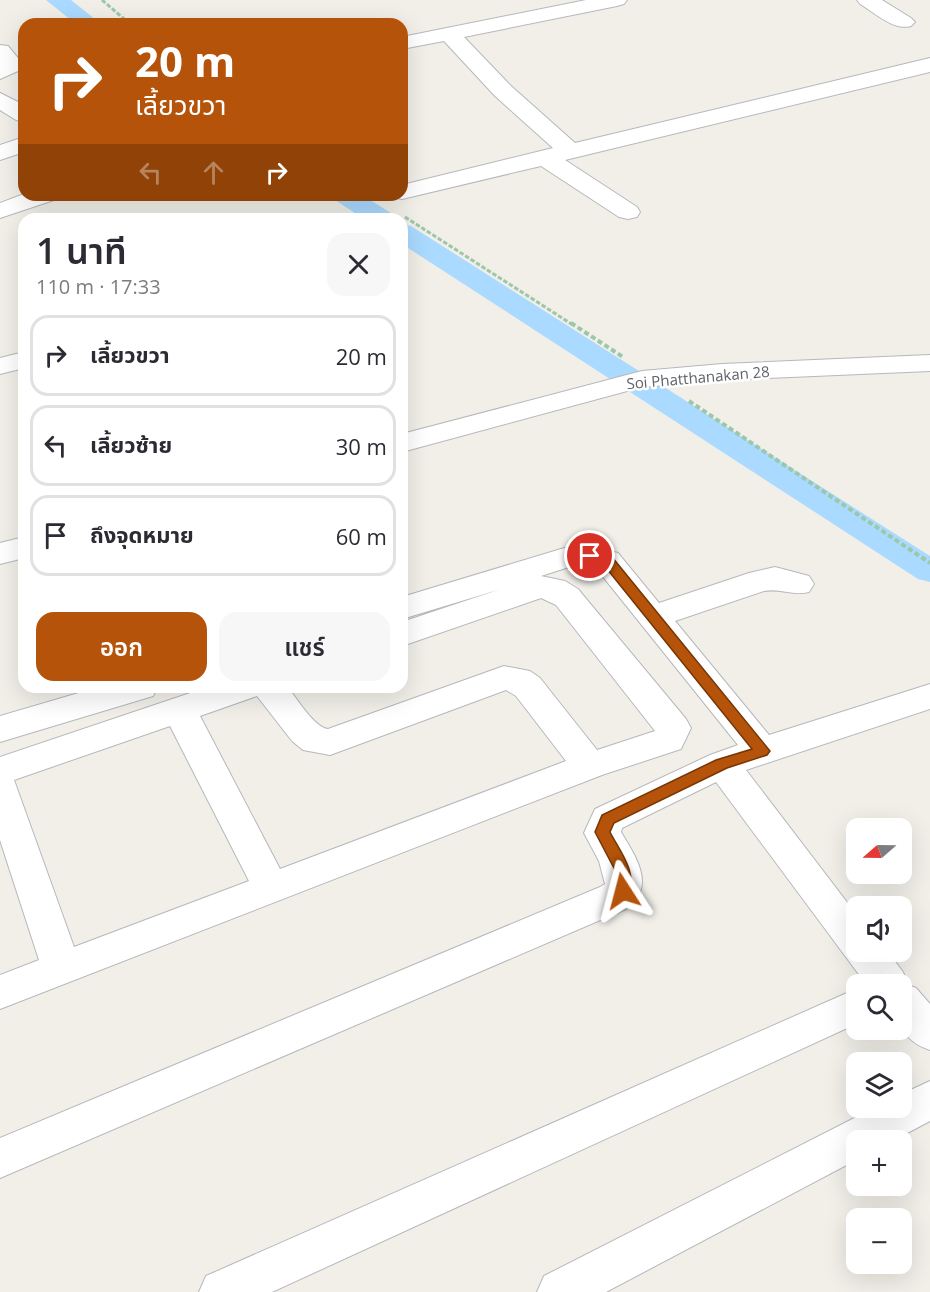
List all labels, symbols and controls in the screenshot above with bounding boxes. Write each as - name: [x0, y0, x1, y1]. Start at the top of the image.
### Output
- text: 20 m: [135, 32, 235, 89]
- icon: right: [36, 42, 114, 120]
- text: เลี้ยวขวา: [135, 86, 226, 123]
- icon: left: [134, 156, 167, 189]
- icon: ahead: [197, 156, 230, 189]
- icon: right: [260, 156, 293, 189]
- text: 1 นาที: [36, 226, 127, 275]
- button: close: [327, 233, 390, 296]
- text: 110 m · 17:33: [36, 273, 161, 300]
- icon: right: [39, 339, 72, 372]
- text: เลี้ยวขวา: [90, 339, 170, 369]
- text: 20 m: [336, 341, 387, 371]
- street label: Soi Phatthanakan 28: [626, 361, 770, 393]
- icon: left: [39, 429, 72, 462]
- text: เลี้ยวซ้าย: [90, 429, 172, 459]
- text: 30 m: [336, 431, 387, 461]
- icon: arrive: [39, 519, 72, 552]
- text: ถึงจุดหมาย: [90, 519, 194, 549]
- text: 60 m: [336, 521, 387, 551]
- pin: [564, 530, 615, 581]
- icon: arrive: [573, 539, 606, 572]
- button: ออก: [36, 612, 207, 681]
- button: แชร์: [219, 612, 390, 681]
- north arrow: [846, 818, 912, 884]
- map controls: [846, 818, 912, 1274]
- position arrow: [591, 859, 655, 923]
- button: sound: [846, 896, 912, 962]
- button: search: [846, 974, 912, 1040]
- button: layers: [846, 1052, 912, 1118]
- button: +: [846, 1130, 912, 1196]
- button: −: [846, 1208, 912, 1274]

